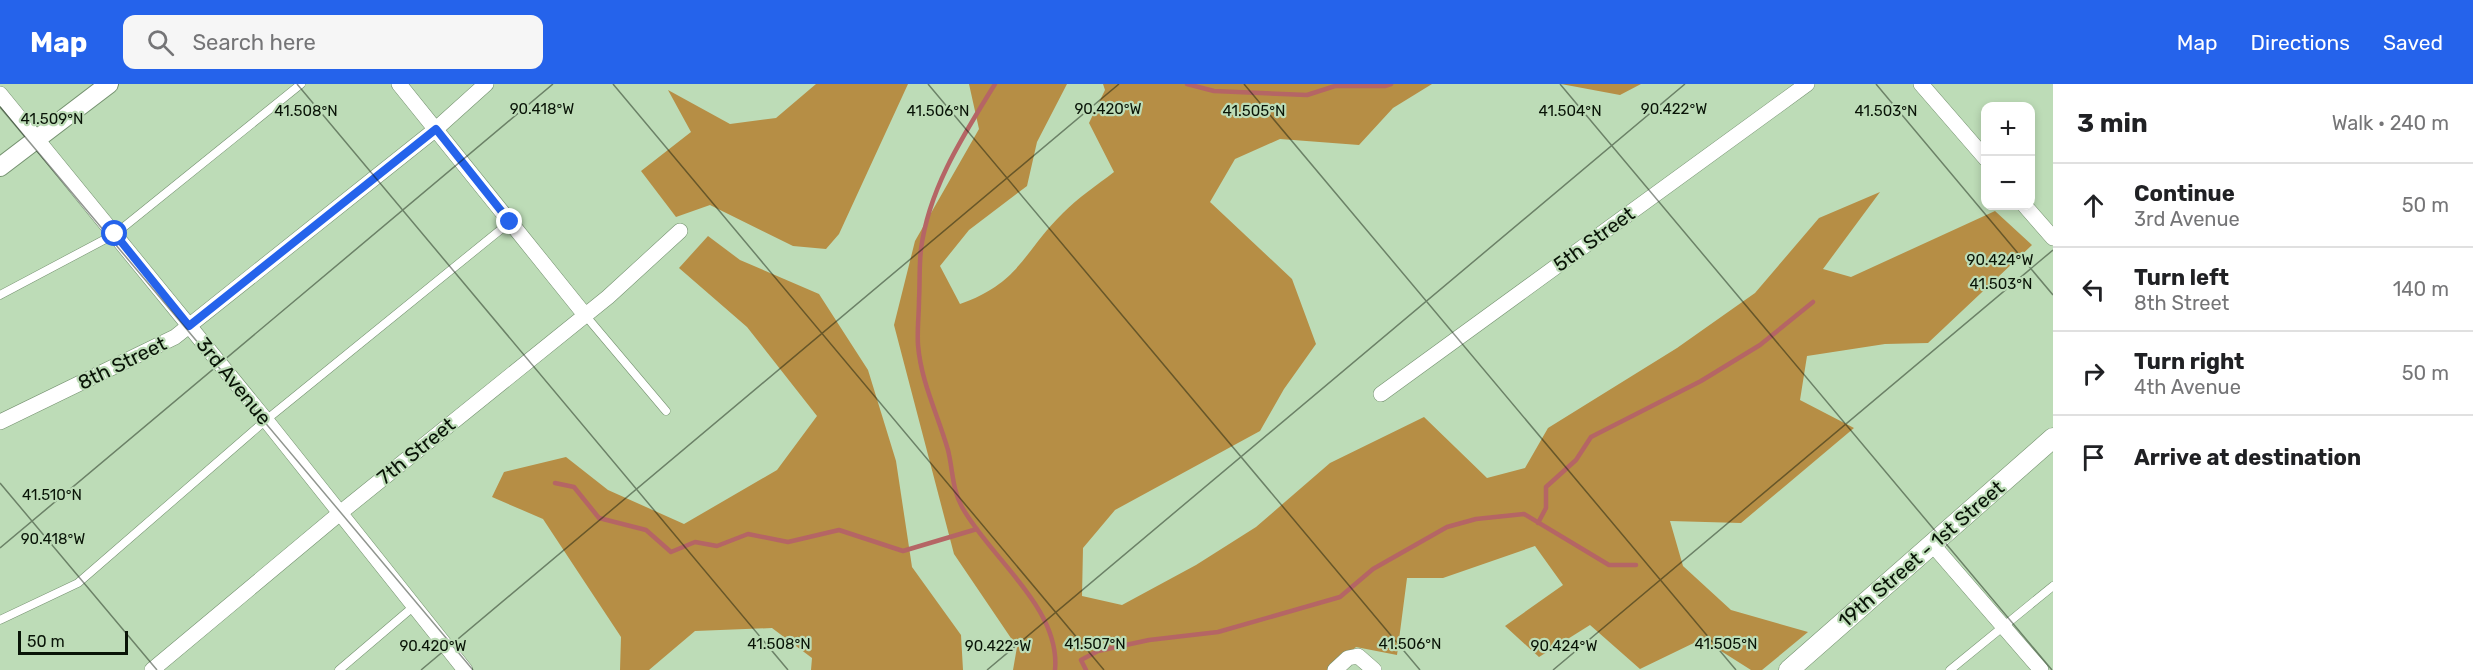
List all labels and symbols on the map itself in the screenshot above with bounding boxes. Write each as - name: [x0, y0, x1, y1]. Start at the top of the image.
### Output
- text: 90.418°W: [510, 100, 574, 118]
- text: 90.420°W: [1074, 100, 1142, 118]
- text: 90.422°W: [1641, 100, 1707, 118]
- text: 41.508°N: [274, 102, 338, 120]
- text: 41.506°N: [907, 102, 969, 120]
- text: 41.505°N: [1223, 102, 1285, 120]
- text: 41.504°N: [1538, 102, 1602, 120]
- text: 41.503°N: [1855, 102, 1917, 120]
- text: 41.509°N: [21, 110, 83, 128]
- street label: 5th Street: [1549, 201, 1639, 277]
- route end: [496, 208, 522, 234]
- route start: [101, 220, 127, 246]
- text: 90.424°W: [1967, 251, 2033, 269]
- text: 41.503°N: [1970, 275, 2032, 293]
- street label: 8th Street: [74, 331, 170, 395]
- street label: 3rd Avenue: [191, 332, 277, 430]
- street label: 7th Street: [372, 412, 460, 490]
- street label: 19th Street - 1st Street: [1833, 475, 2009, 633]
- text: 41.510°N: [22, 486, 82, 504]
- text: 90.418°W: [21, 530, 85, 548]
- scale bar: [18, 628, 128, 656]
- text: 41.508°N: [747, 635, 811, 653]
- text: 41.507°N: [1064, 635, 1126, 653]
- text: 41.506°N: [1379, 635, 1441, 653]
- text: 41.505°N: [1695, 635, 1757, 653]
- text: 90.420°W: [399, 637, 467, 655]
- text: 90.422°W: [965, 637, 1031, 655]
- text: 90.424°W: [1531, 637, 1597, 655]

